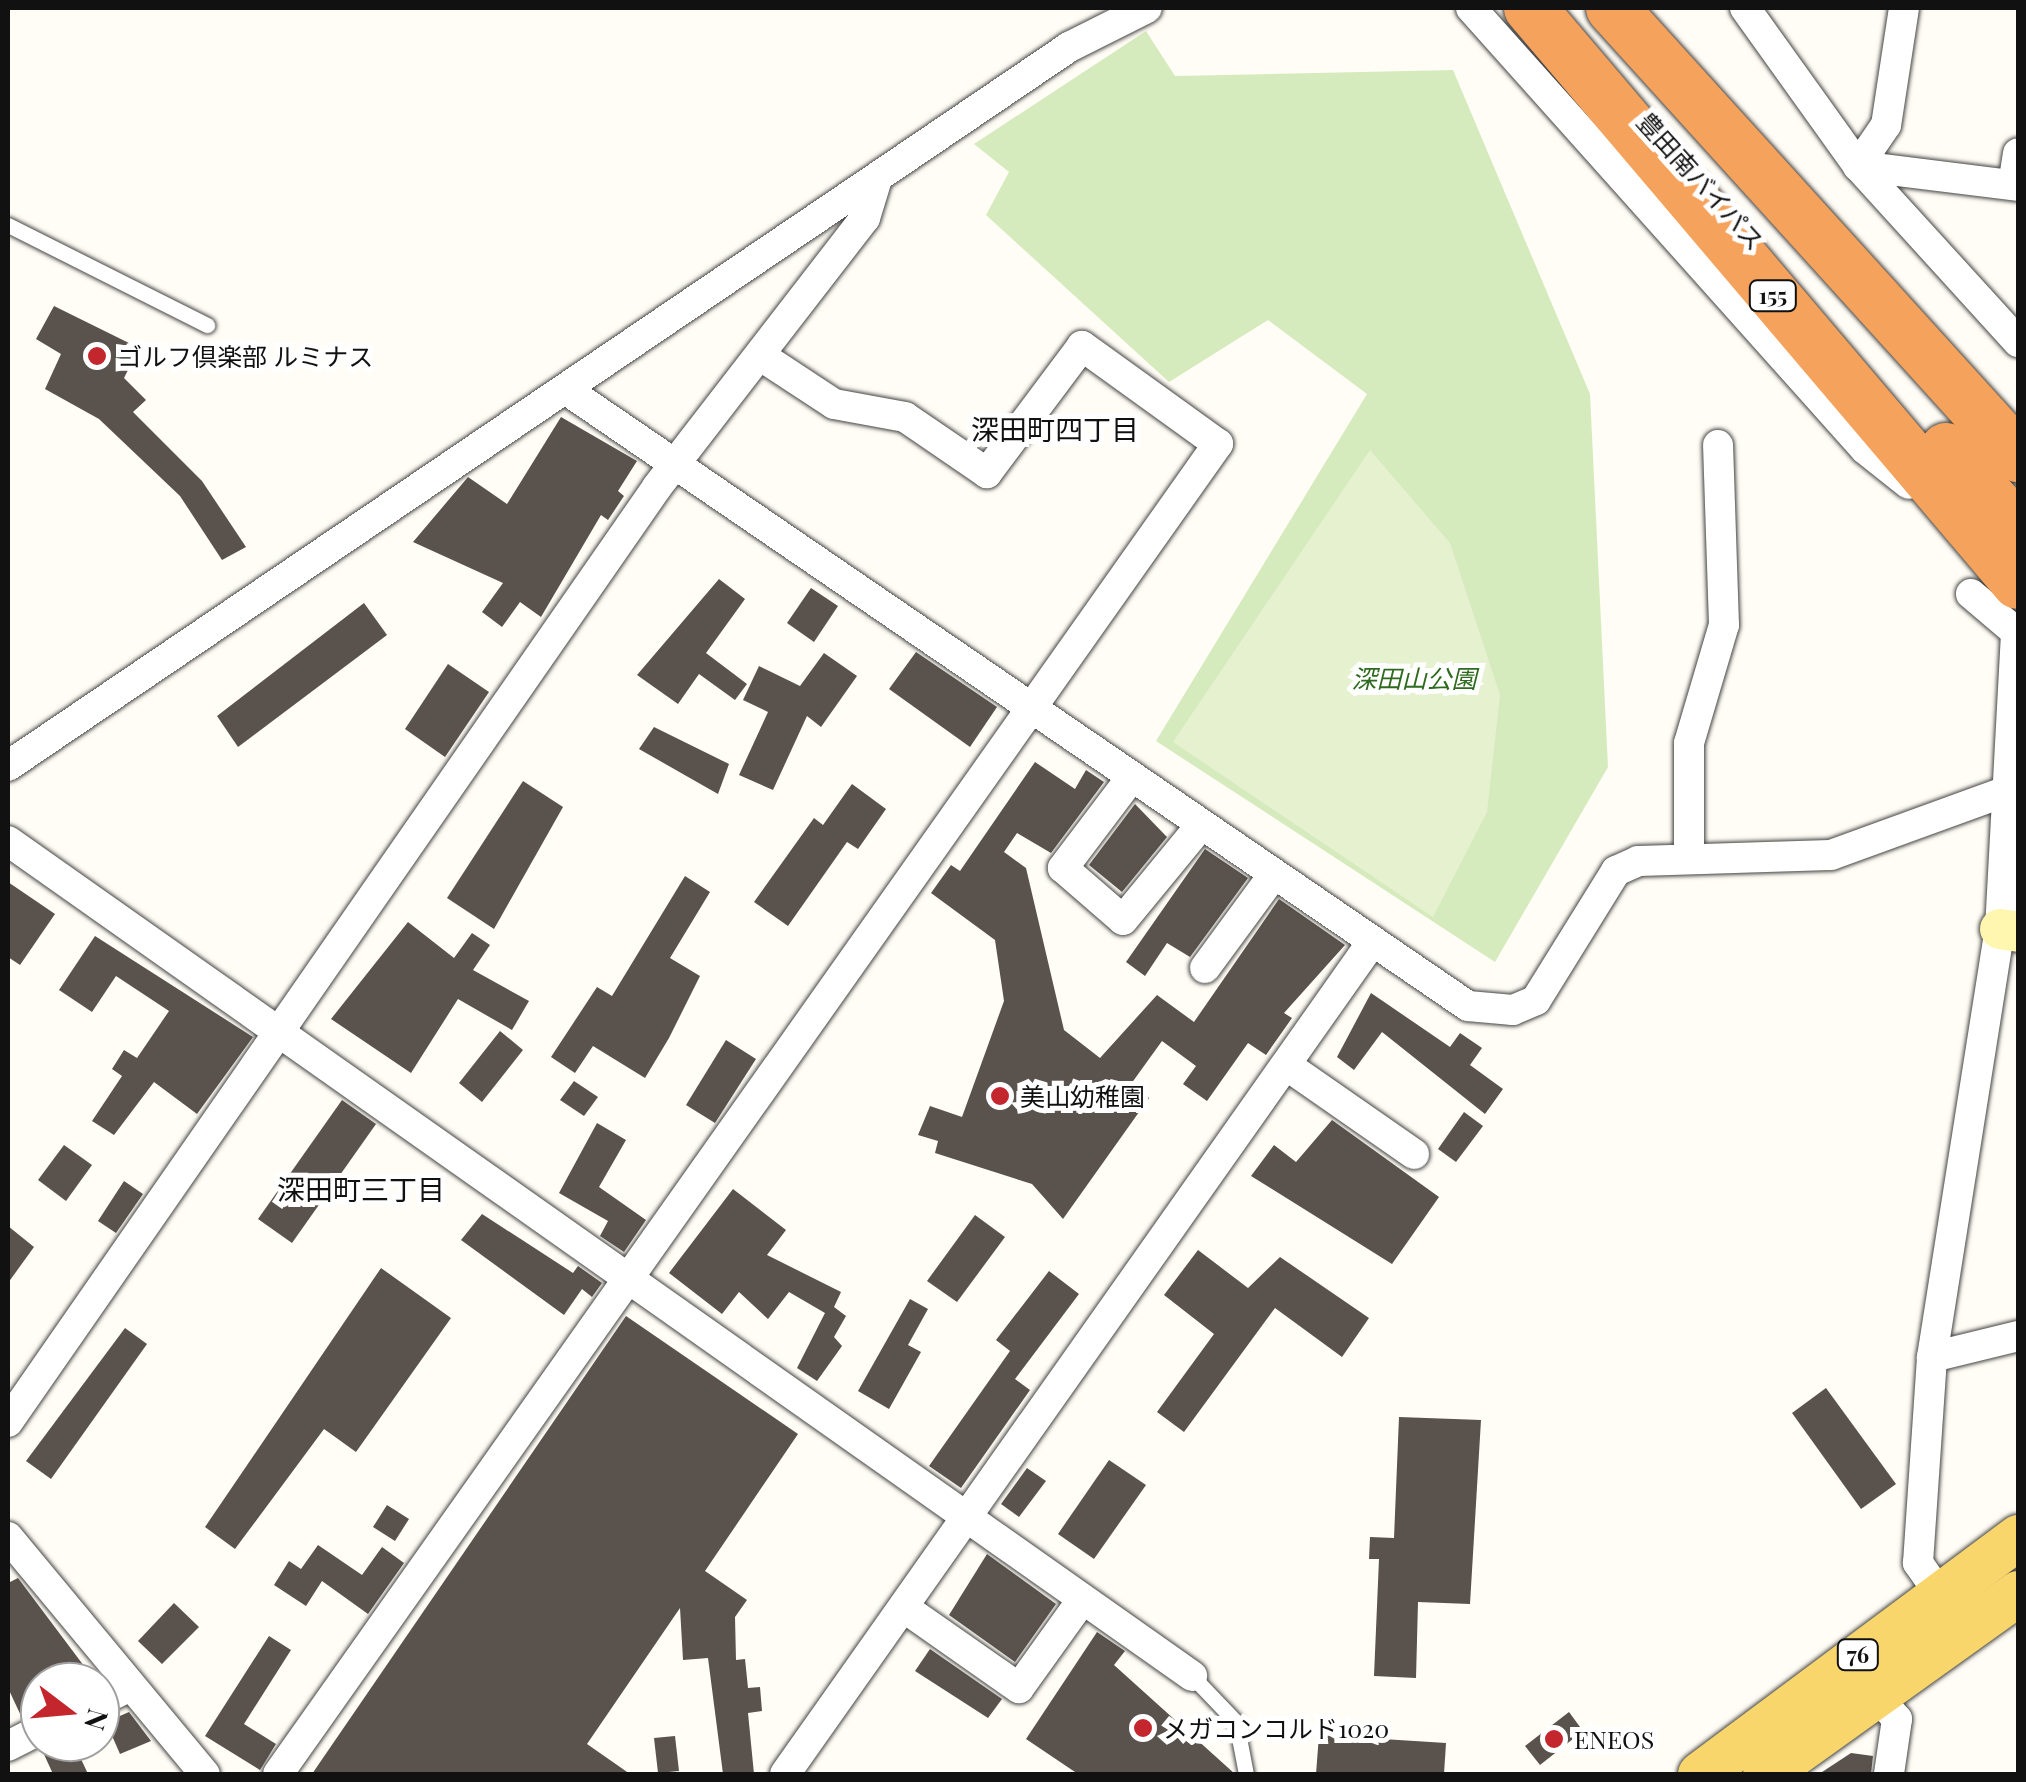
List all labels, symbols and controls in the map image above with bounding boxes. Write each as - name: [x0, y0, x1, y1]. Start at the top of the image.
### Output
- street label: 豊田南バイパス: [1631, 106, 1771, 256]
- road number: 155: [1748, 279, 1798, 313]
- place label: ゴルフ倶楽部 ルミナス: [117, 341, 373, 371]
- marker: ゴルフ倶楽部 ルミナス: [86, 345, 108, 367]
- district label: 深田町四丁目: [971, 412, 1139, 446]
- park label: 深田山公園: [1352, 663, 1476, 693]
- place label: 美山幼稚園: [1020, 1081, 1145, 1111]
- marker: 美山幼稚園: [989, 1085, 1011, 1107]
- district label: 深田町三丁目: [277, 1172, 445, 1206]
- road number: 76: [1836, 1638, 1880, 1672]
- north arrow: [20, 1662, 120, 1762]
- text: N: [77, 1705, 118, 1735]
- place label: メガコンコルド1020: [1163, 1713, 1389, 1743]
- marker: メガコンコルド1020: [1132, 1717, 1154, 1739]
- place label: ENEOS: [1574, 1724, 1654, 1754]
- marker: ENEOS: [1543, 1728, 1565, 1750]

